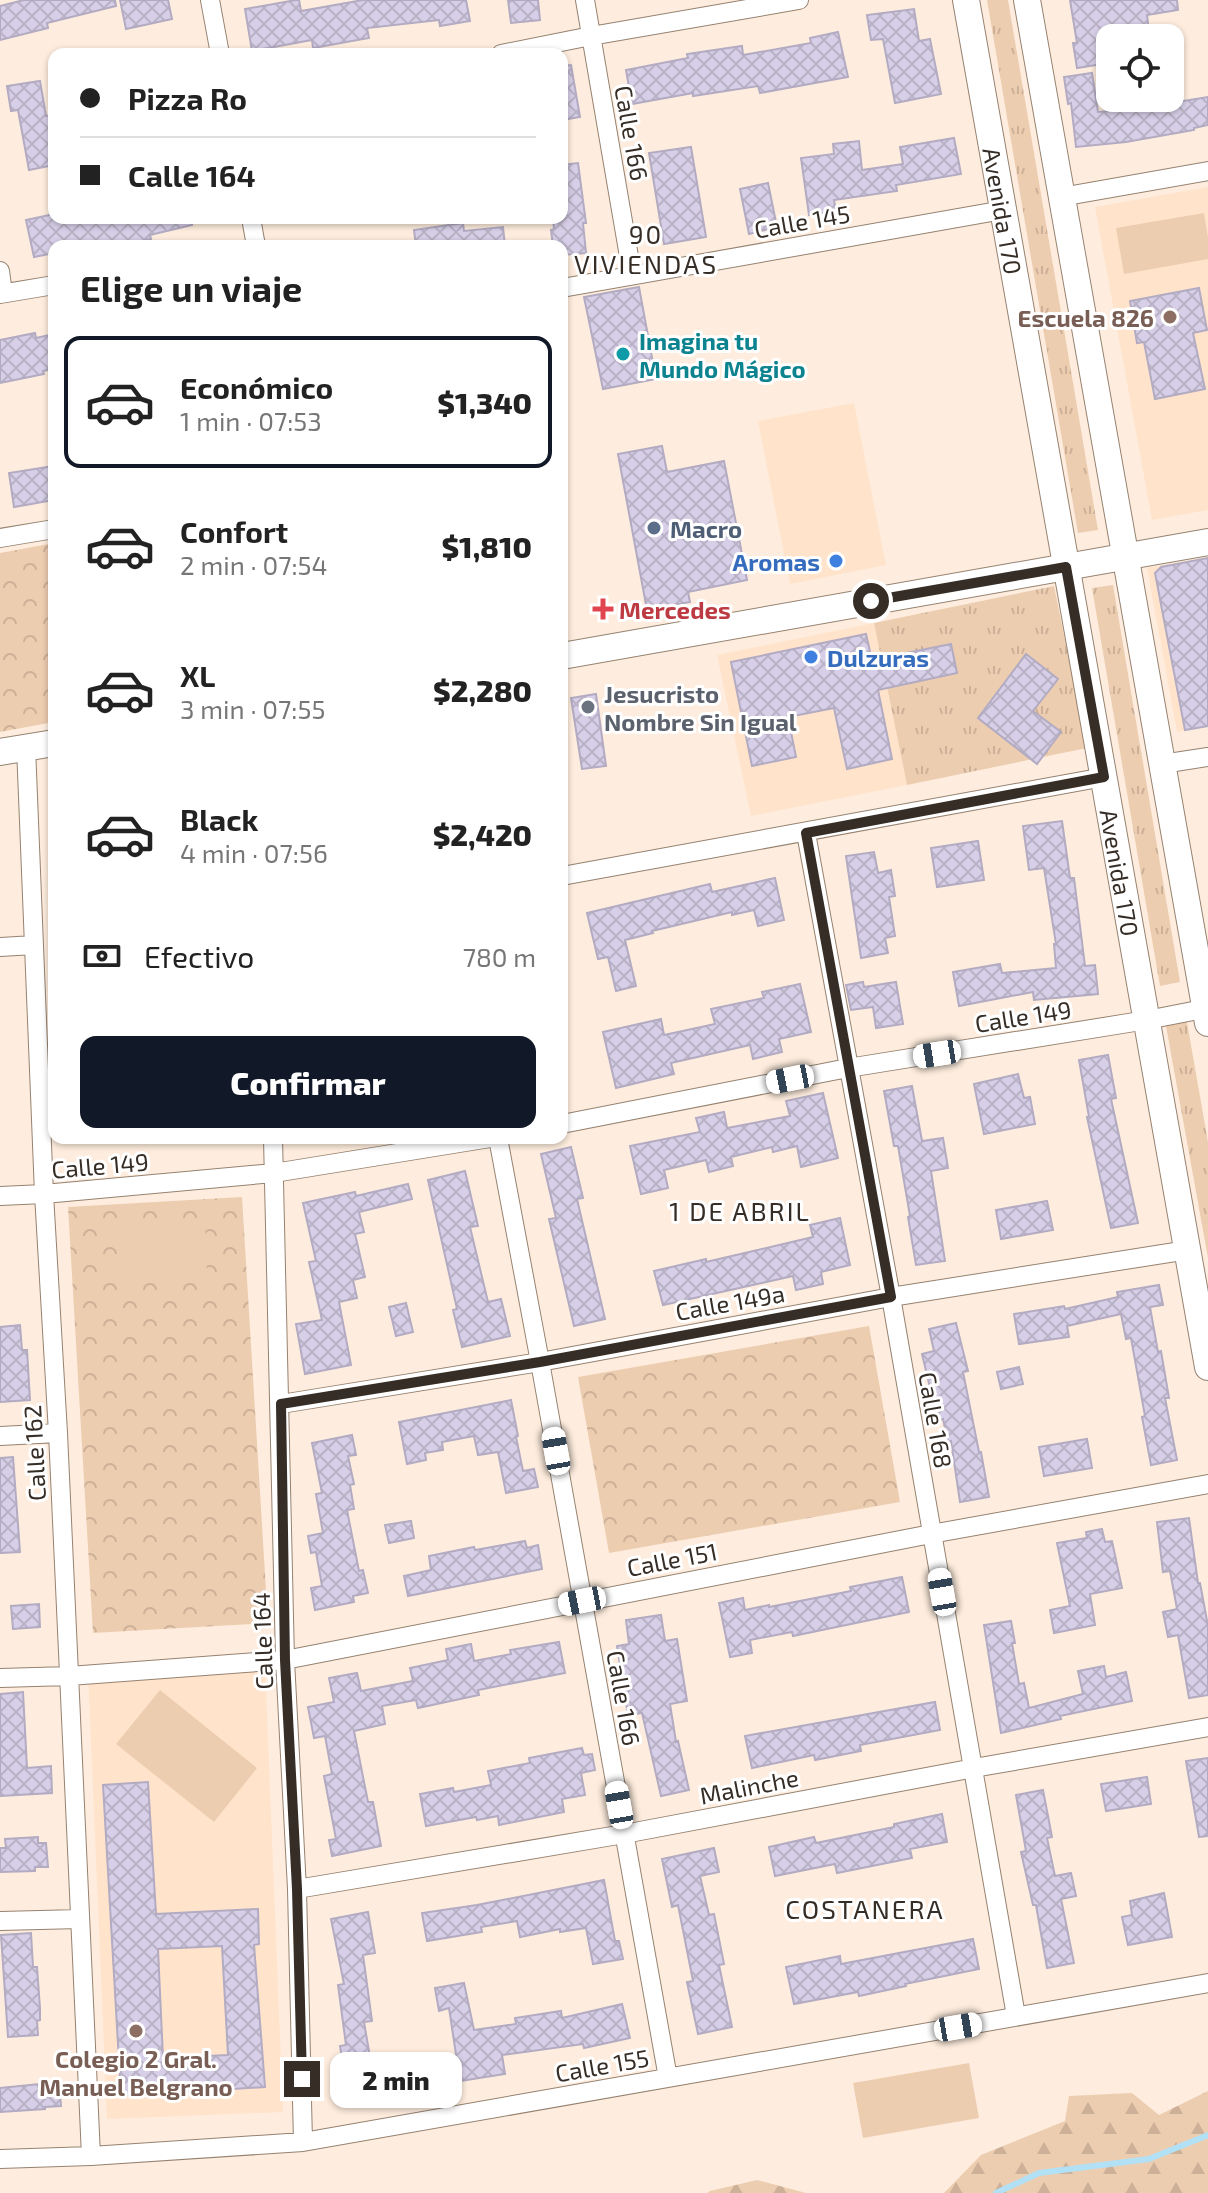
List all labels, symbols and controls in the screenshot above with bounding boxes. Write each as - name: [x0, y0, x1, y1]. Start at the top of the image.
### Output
- map controls: [1096, 24, 1184, 112]
- button: locate: [1096, 24, 1184, 112]
- text: Pizza Ro: [128, 80, 247, 116]
- street label: Calle 166: [609, 83, 655, 183]
- street label: Avenida 170: [978, 145, 1029, 277]
- text: Calle 164: [128, 157, 256, 193]
- street label: Calle 145: [752, 198, 852, 244]
- district label: 90 VIVIENDAS: [574, 218, 718, 279]
- text: Elige un viaje: [80, 266, 302, 309]
- place label: Escuela 826: [1018, 303, 1154, 332]
- marker: Escuela 826: [1161, 308, 1179, 326]
- place label: Imagina tu Mundo Mágico: [639, 326, 806, 383]
- marker: Imagina tu Mundo Mágico: [614, 345, 632, 363]
- icon: car: [84, 366, 156, 438]
- text: Económico: [180, 369, 333, 405]
- text: $1,340: [437, 384, 532, 420]
- text: 1 min · 07:53: [180, 405, 322, 436]
- icon: car: [84, 510, 156, 582]
- text: Confort: [180, 513, 288, 549]
- place label: Macro: [670, 514, 742, 543]
- marker: Macro: [645, 519, 663, 537]
- text: $1,810: [441, 528, 532, 564]
- place label: Aromas: [733, 547, 820, 576]
- text: 2 min · 07:54: [180, 549, 328, 580]
- marker: Aromas: [827, 552, 845, 570]
- route start: [853, 583, 889, 619]
- place label: Mercedes: [619, 595, 731, 624]
- marker: Mercedes: [594, 600, 612, 618]
- place label: Dulzuras: [827, 643, 929, 672]
- marker: Dulzuras: [802, 648, 820, 666]
- icon: car: [84, 654, 156, 726]
- text: XL: [180, 657, 215, 693]
- text: $2,280: [433, 672, 532, 708]
- place label: Jesucristo Nombre Sin Igual: [604, 679, 797, 736]
- text: 3 min · 07:55: [180, 693, 325, 724]
- marker: Jesucristo Nombre Sin Igual: [579, 698, 597, 716]
- icon: car: [84, 798, 156, 870]
- text: Black: [180, 801, 258, 837]
- street label: Avenida 170: [1095, 807, 1146, 938]
- text: $2,420: [433, 816, 532, 852]
- text: 4 min · 07:56: [180, 837, 328, 868]
- icon: cash: [80, 934, 124, 978]
- text: Efectivo: [144, 938, 254, 974]
- text: 780 m: [463, 941, 536, 972]
- street label: Calle 149: [973, 994, 1073, 1038]
- button: Confirmar: [80, 1036, 536, 1128]
- car: [911, 1038, 963, 1070]
- car: [764, 1063, 816, 1095]
- street label: Calle 149: [50, 1146, 150, 1184]
- district label: 1 DE ABRIL: [669, 1195, 811, 1226]
- street label: Calle 149a: [673, 1278, 787, 1326]
- street label: Calle 168: [913, 1370, 959, 1470]
- street label: Calle 162: [17, 1404, 51, 1502]
- car: [540, 1425, 572, 1477]
- street label: Calle 151: [624, 1536, 720, 1582]
- car: [926, 1566, 958, 1618]
- car: [556, 1585, 608, 1617]
- street label: Calle 164: [246, 1592, 278, 1690]
- street label: Calle 166: [601, 1648, 647, 1748]
- street label: Malinche: [697, 1762, 801, 1810]
- car: [603, 1779, 635, 1831]
- district label: COSTANERA: [785, 1893, 945, 1924]
- car: [932, 2011, 984, 2043]
- marker: Colegio 2 Gral. Manuel Belgrano: [127, 2022, 145, 2040]
- street label: Calle 155: [553, 2043, 651, 2087]
- place label: Colegio 2 Gral. Manuel Belgrano: [39, 2044, 233, 2101]
- callout: 2 min: [330, 2051, 462, 2107]
- route end: [284, 2061, 320, 2097]
- text: 2 min: [362, 2064, 430, 2095]

